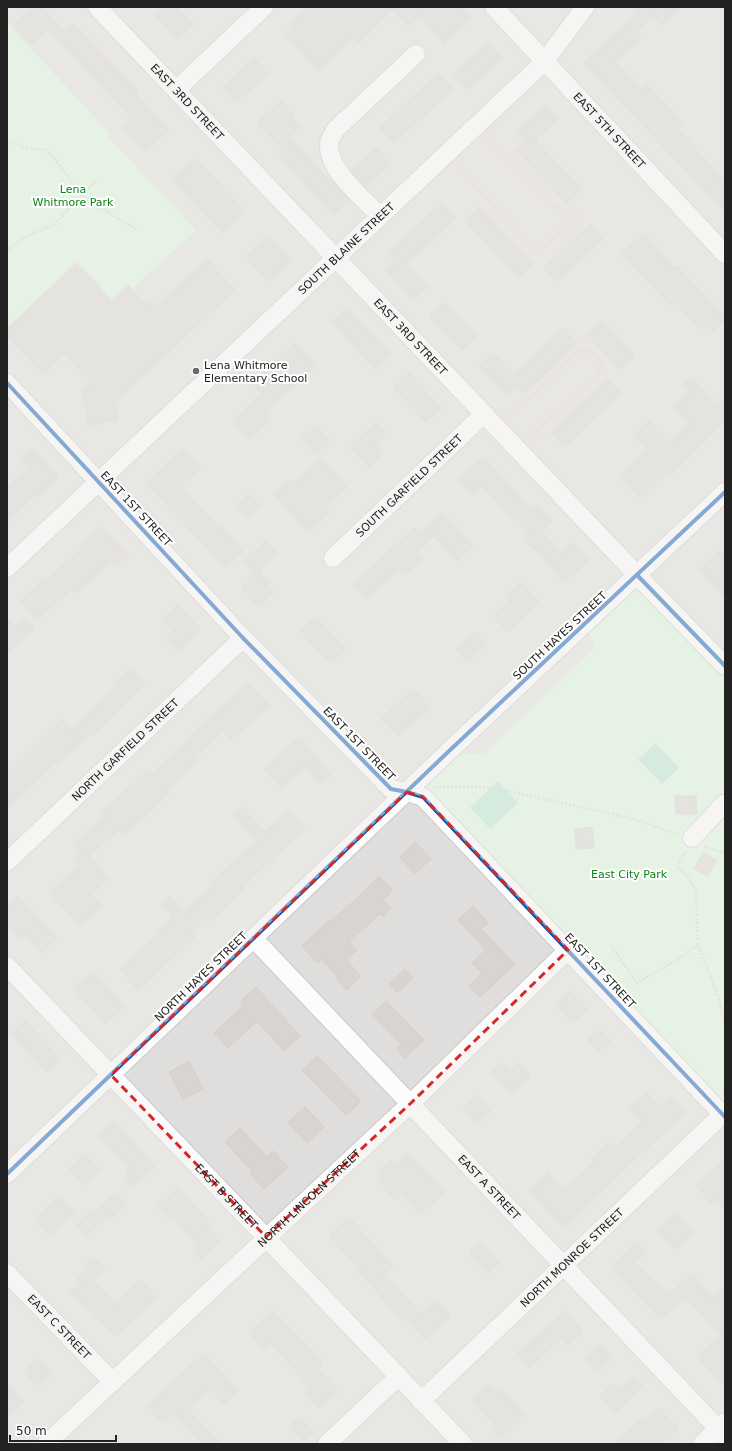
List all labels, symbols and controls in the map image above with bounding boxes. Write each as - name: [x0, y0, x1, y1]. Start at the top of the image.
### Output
- street label: EAST 3RD STREET: [148, 61, 227, 143]
- street label: EAST 5TH STREET: [571, 90, 648, 171]
- park label: Lena Whitmore Park: [33, 183, 114, 209]
- street label: SOUTH BLAINE STREET: [295, 200, 397, 297]
- street label: EAST 3RD STREET: [371, 296, 450, 378]
- place label: Lena Whitmore Elementary School: [204, 359, 307, 385]
- marker: Lena Whitmore Elementary School: [191, 366, 201, 376]
- street label: SOUTH GARFIELD STREET: [353, 431, 465, 539]
- street label: EAST 1ST STREET: [98, 469, 174, 549]
- street label: SOUTH HAYES STREET: [511, 589, 610, 683]
- street label: NORTH GARFIELD STREET: [69, 696, 182, 804]
- street label: EAST 1ST STREET: [320, 704, 398, 784]
- park label: East City Park: [591, 868, 668, 881]
- street label: NORTH HAYES STREET: [152, 929, 250, 1024]
- street label: EAST 1ST STREET: [562, 931, 638, 1011]
- street label: NORTH LINCOLN STREET: [255, 1147, 363, 1249]
- street label: EAST A STREET: [455, 1152, 523, 1223]
- street label: EAST B STREET: [193, 1161, 261, 1231]
- street label: NORTH MONROE STREET: [517, 1205, 626, 1310]
- street label: EAST C STREET: [25, 1292, 94, 1362]
- scale bar: [10, 1417, 116, 1443]
- text: 50 m: [16, 1424, 47, 1438]

